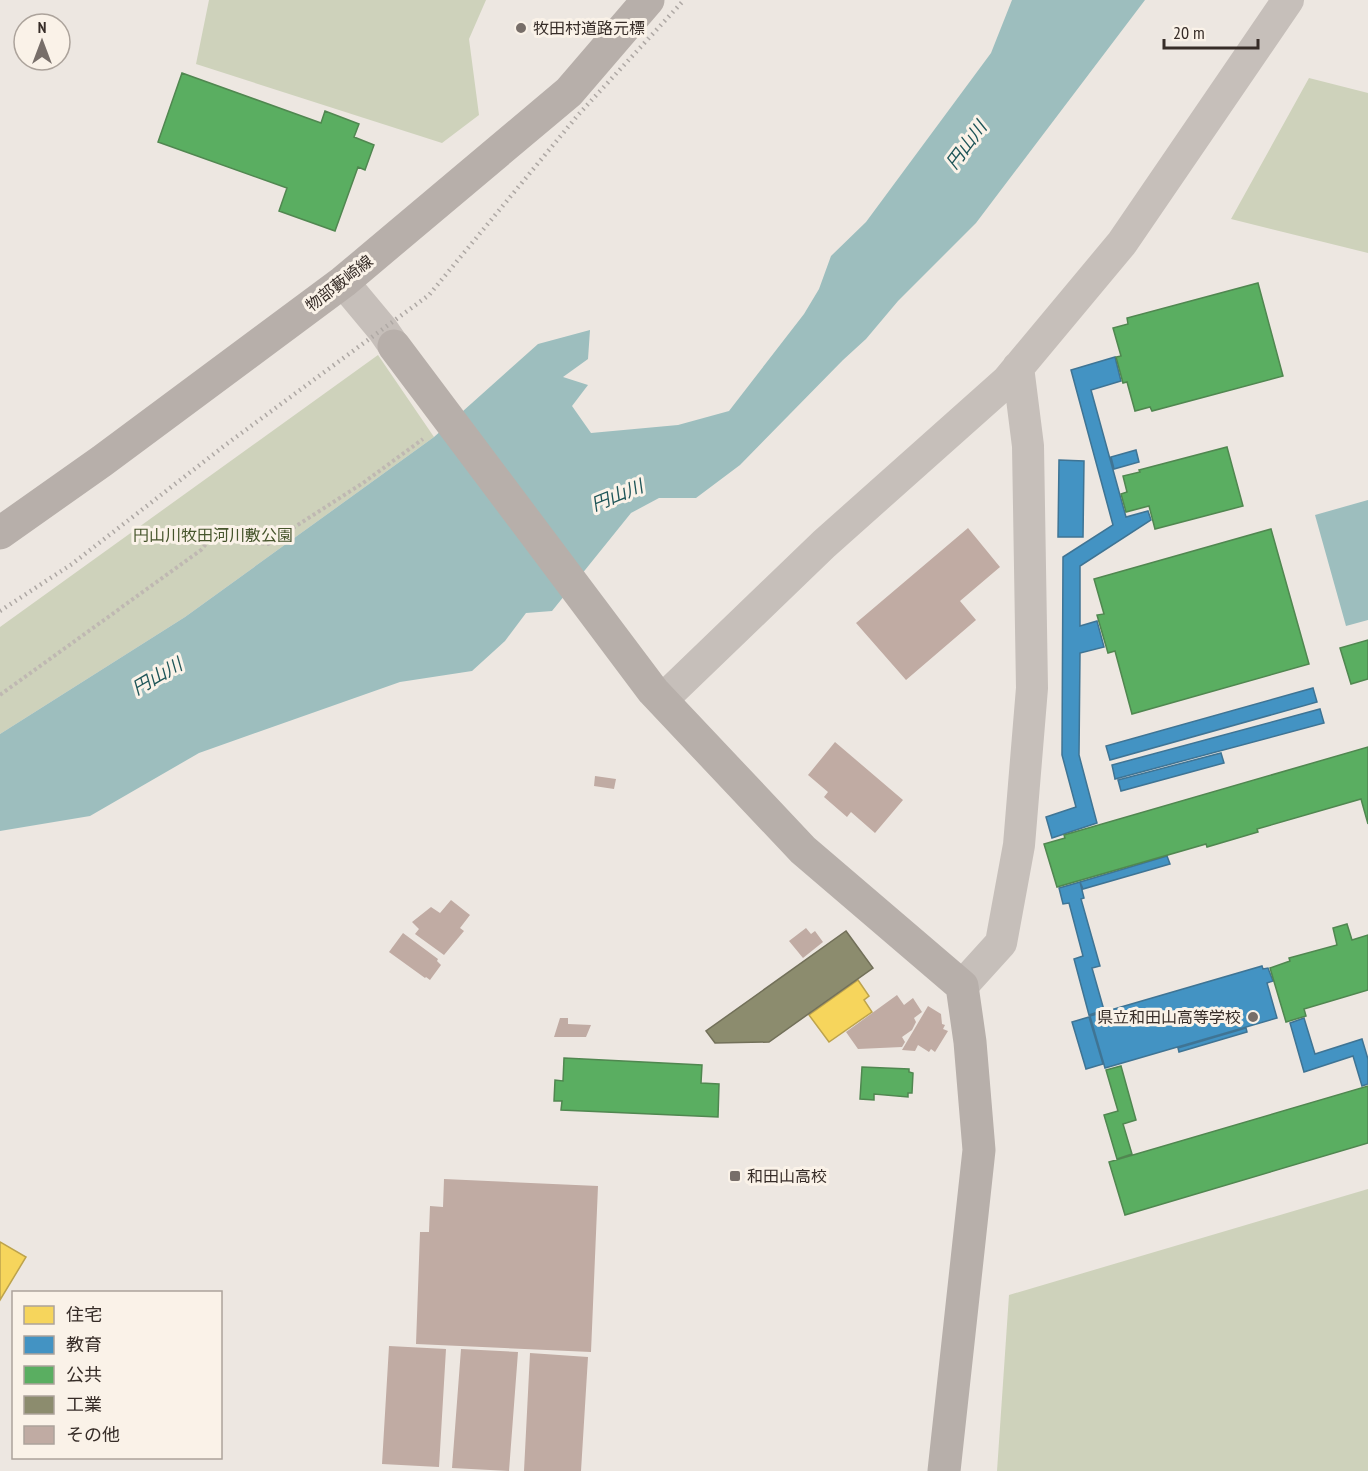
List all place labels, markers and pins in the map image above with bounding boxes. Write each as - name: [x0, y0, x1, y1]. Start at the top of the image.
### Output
- place label: 牧田村道路元標: [533, 18, 645, 38]
- marker: 牧田村道路元標: [514, 21, 528, 35]
- place label: 県立和田山高等学校: [1097, 1007, 1241, 1027]
- marker: 県立和田山高等学校: [1246, 1010, 1260, 1024]
- place label: 和田山高校: [747, 1166, 827, 1186]
- marker: 和田山高校: [728, 1169, 742, 1183]

